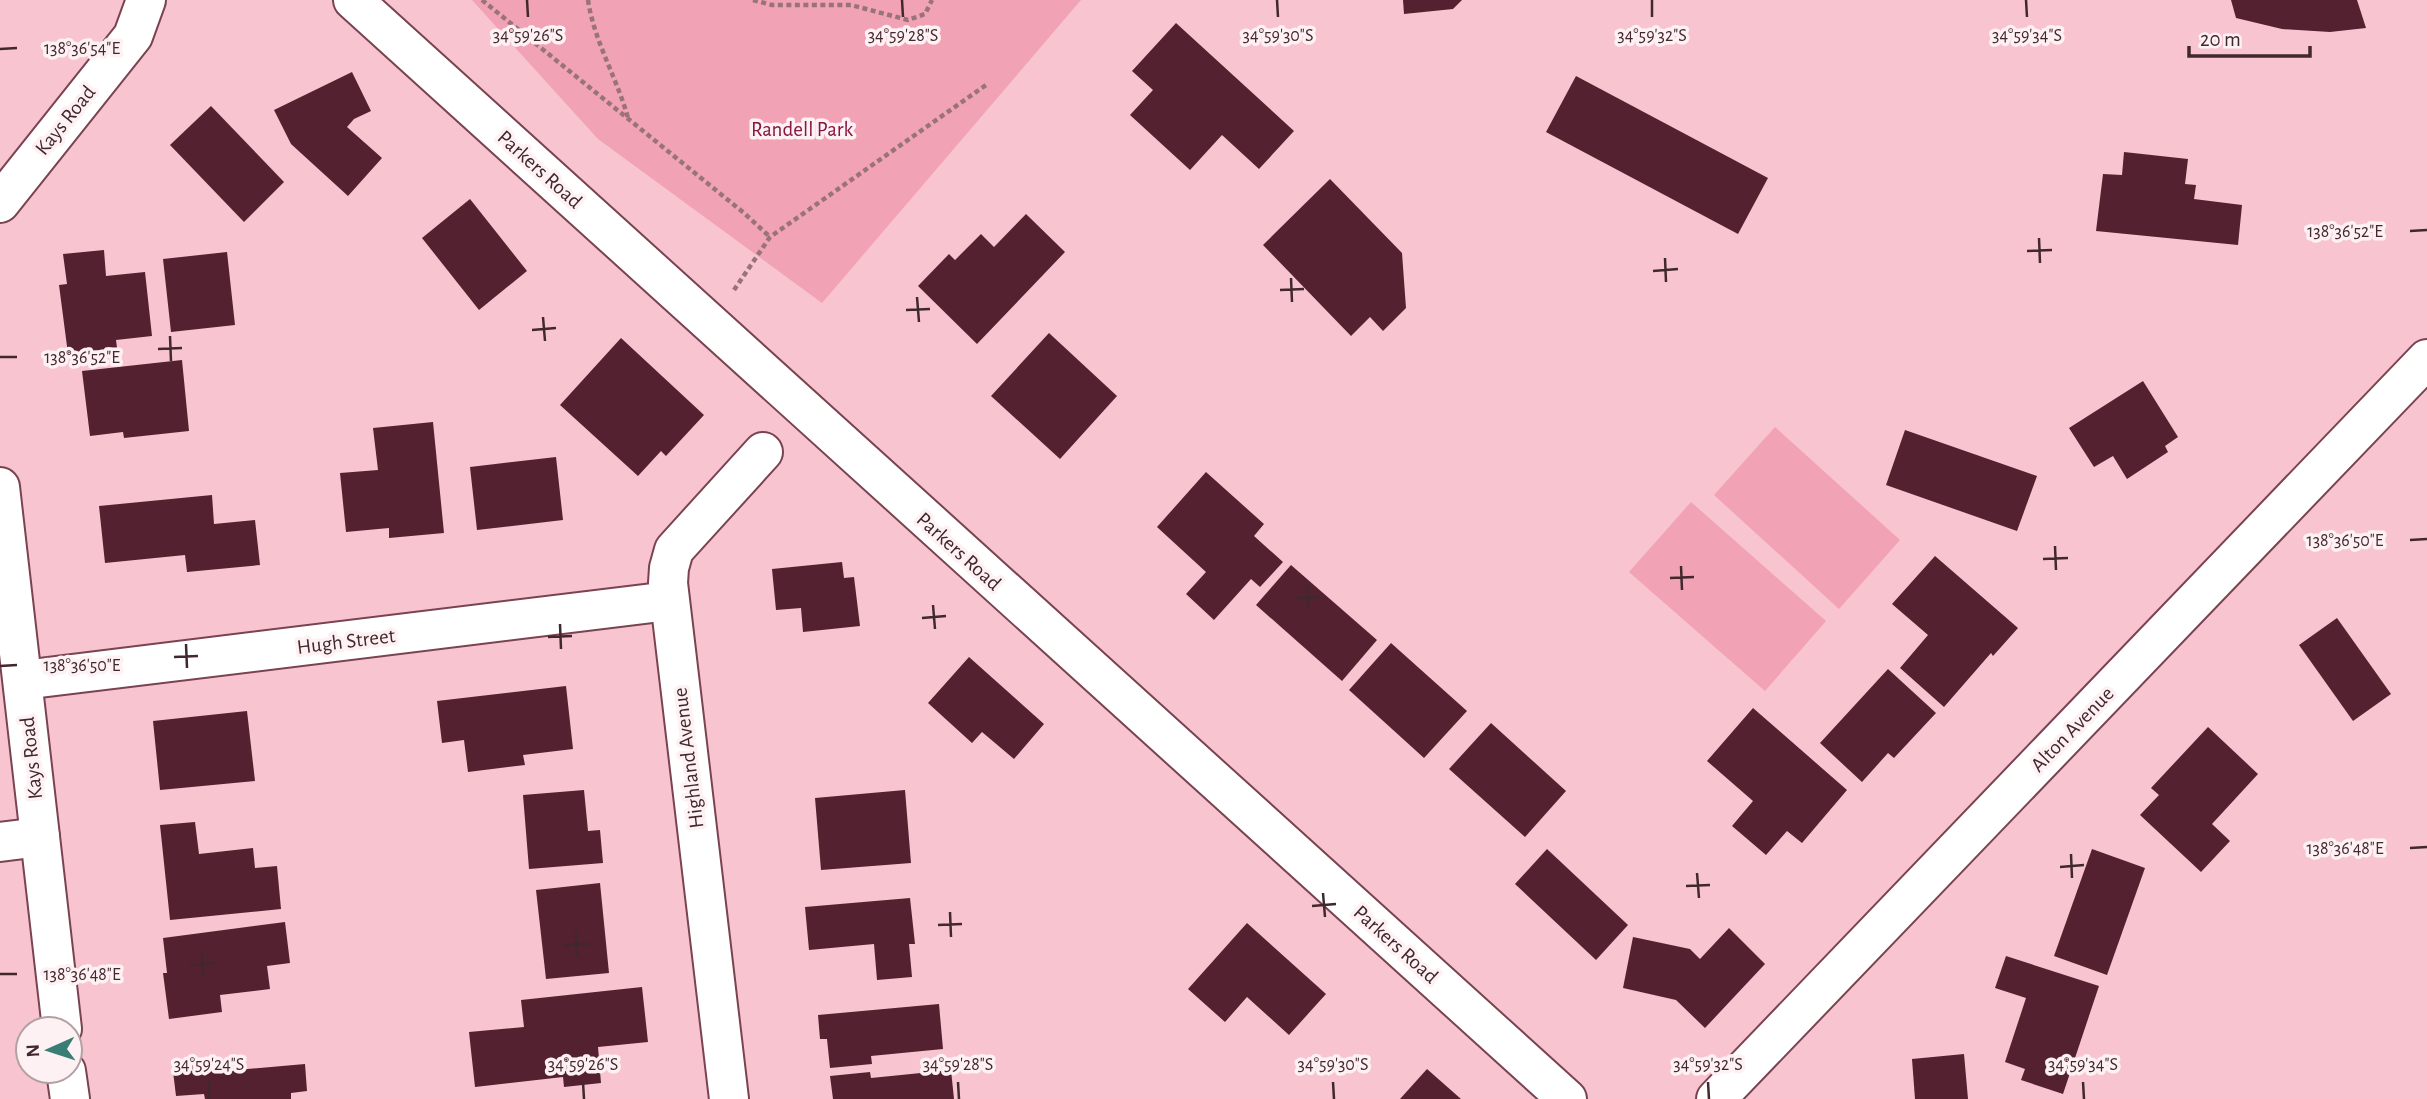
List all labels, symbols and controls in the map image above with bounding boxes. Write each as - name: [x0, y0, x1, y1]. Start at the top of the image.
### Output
- scale bar: [2189, 14, 2310, 58]
- text: 34°59'26"S: [493, 27, 563, 45]
- text: 34°59'28"S: [868, 27, 938, 45]
- text: 34°59'30"S: [1243, 27, 1313, 45]
- text: 34°59'32"S: [1617, 27, 1687, 45]
- text: 34°59'34"S: [1992, 27, 2062, 45]
- text: 20 m: [2200, 29, 2241, 50]
- text: 138°36'54"E: [44, 40, 120, 58]
- street label: Kays Road: [31, 81, 100, 159]
- park label: Randell Park: [751, 119, 854, 140]
- street label: Parkers Road: [493, 126, 586, 213]
- text: 138°36'52"E: [2307, 223, 2383, 241]
- text: 138°36'52"E: [44, 349, 120, 367]
- street label: Parkers Road: [912, 508, 1005, 595]
- text: 138°36'50"E: [2306, 532, 2384, 550]
- street label: Hugh Street: [296, 625, 397, 658]
- text: 138°36'50"E: [43, 657, 121, 675]
- street label: Alton Avenue: [2027, 683, 2118, 776]
- street label: Highland Avenue: [669, 686, 708, 830]
- street label: Kays Road: [17, 716, 46, 800]
- text: 138°36'48"E: [2306, 840, 2384, 858]
- street label: Parkers Road: [1349, 901, 1442, 988]
- text: 138°36'48"E: [43, 966, 121, 984]
- north arrow: [14, 1015, 84, 1085]
- text: N: [24, 1044, 43, 1058]
- text: 34°59'24"S: [174, 1056, 244, 1074]
- text: 34°59'26"S: [548, 1056, 618, 1074]
- text: 34°59'28"S: [923, 1056, 993, 1074]
- text: 34°59'30"S: [1298, 1056, 1368, 1074]
- text: 34°59'32"S: [1673, 1056, 1743, 1074]
- text: 34°59'34"S: [2048, 1056, 2118, 1074]

